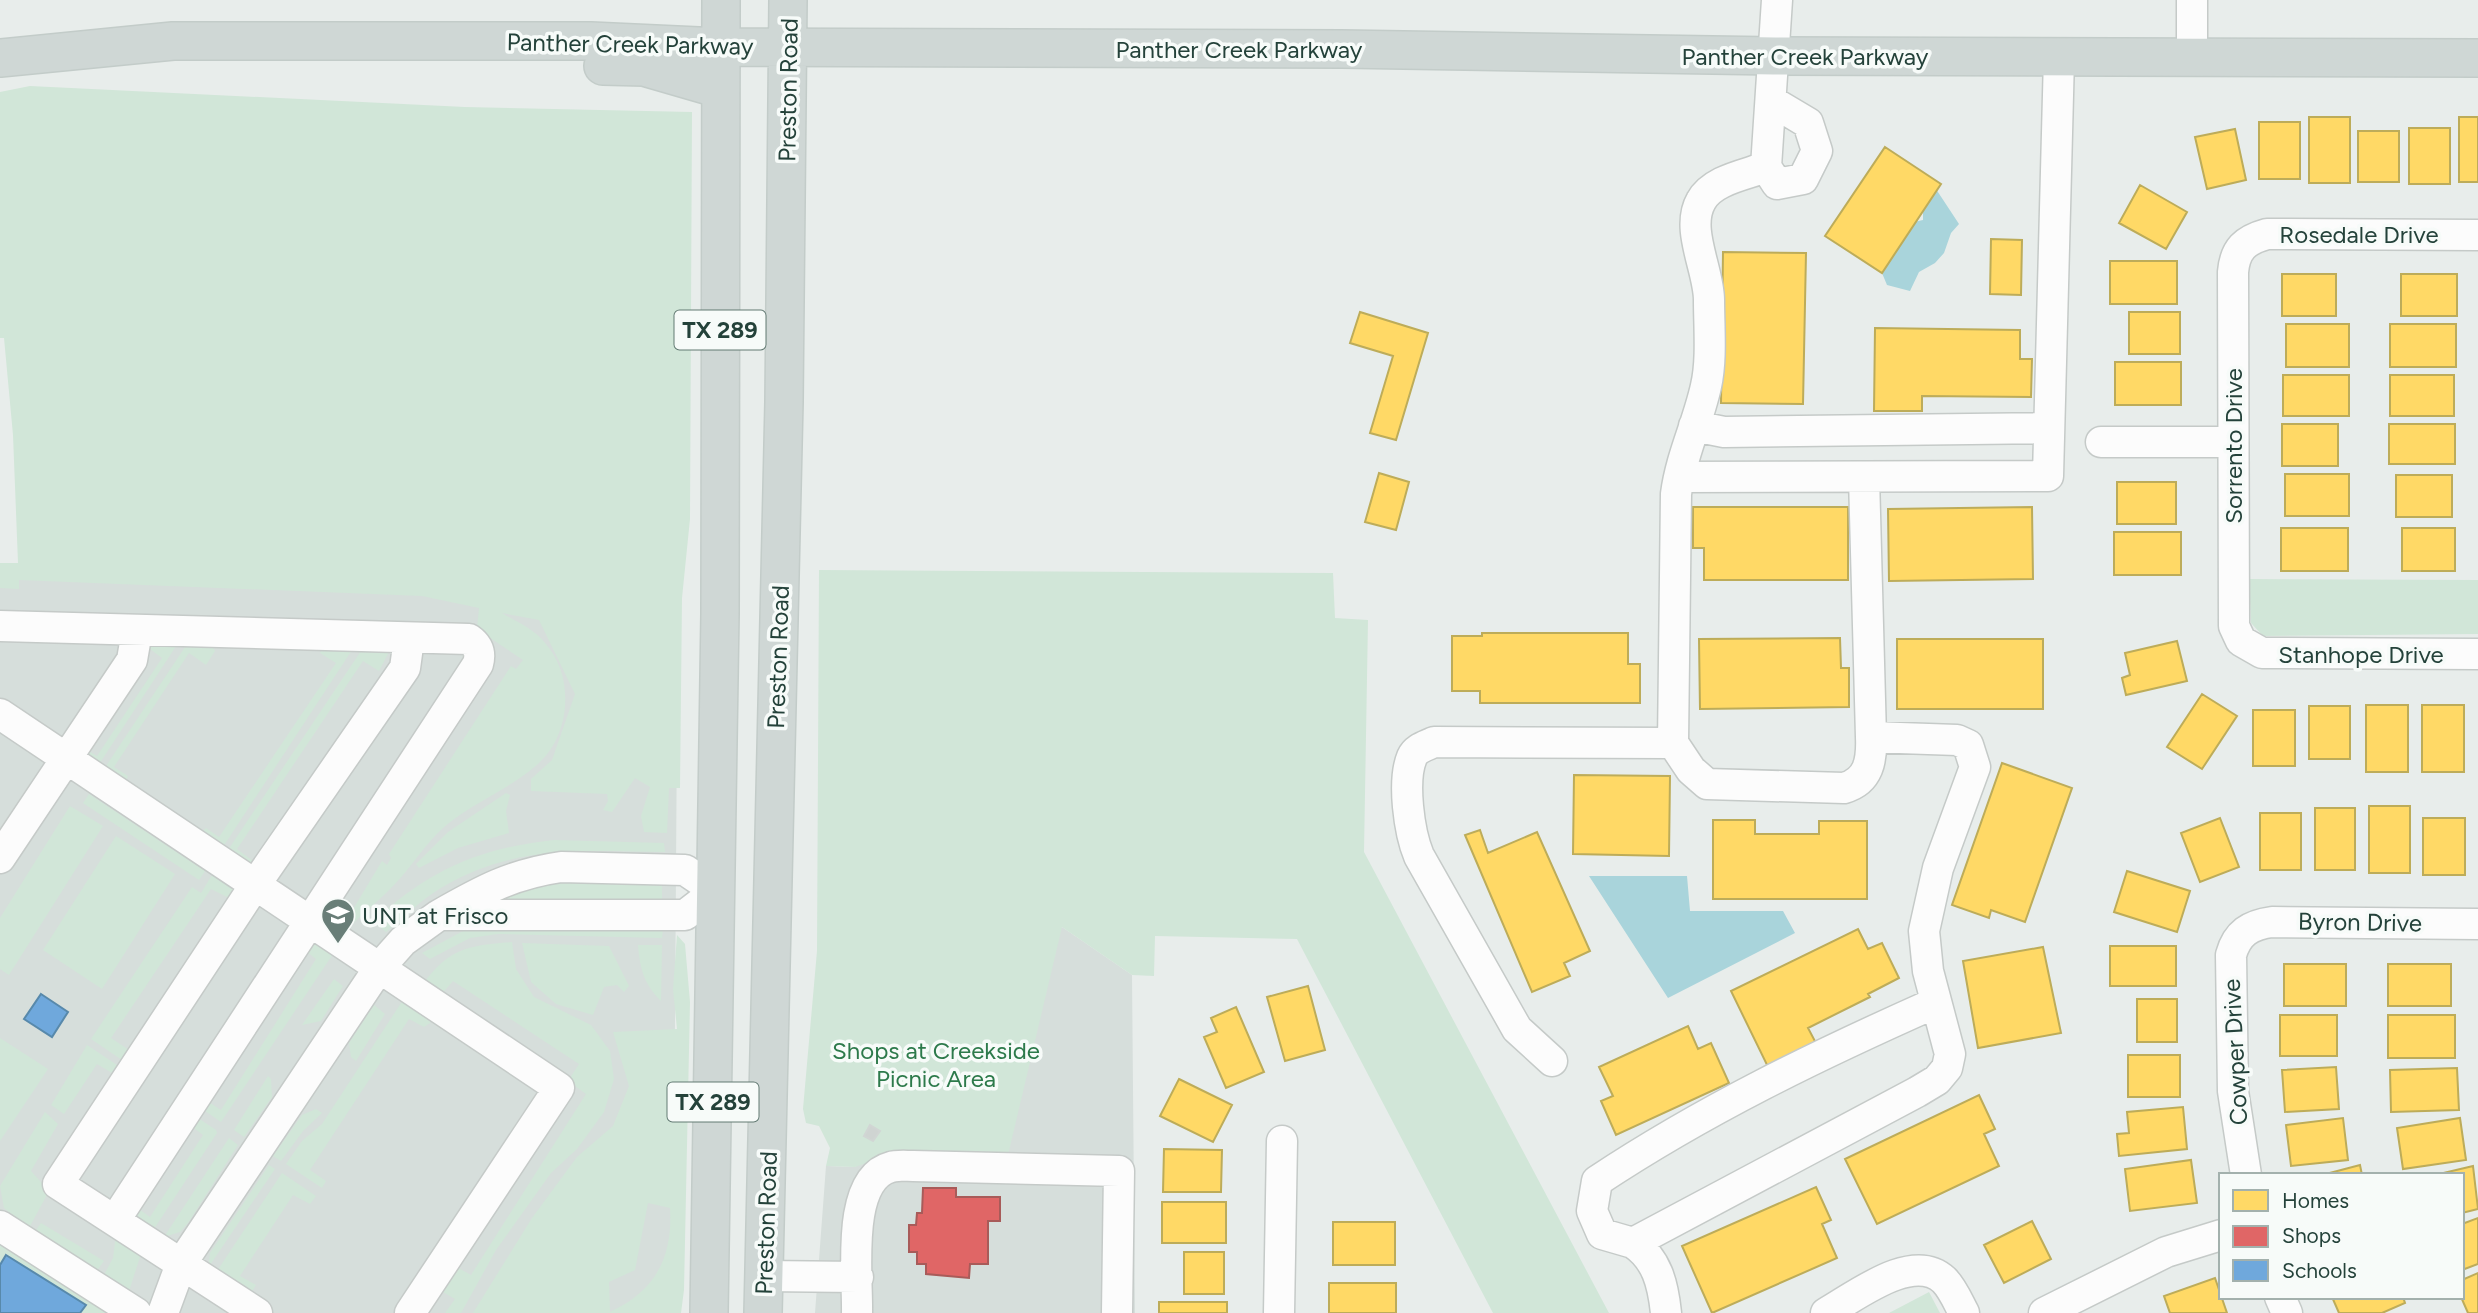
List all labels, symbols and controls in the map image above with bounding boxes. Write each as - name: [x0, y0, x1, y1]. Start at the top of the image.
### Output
- street label: Preston Road: [772, 18, 804, 162]
- street label: Panther Creek Parkway: [506, 27, 754, 61]
- street label: Panther Creek Parkway: [1116, 35, 1363, 64]
- street label: Panther Creek Parkway: [1682, 42, 1929, 71]
- street label: Rosedale Drive: [2279, 220, 2439, 249]
- road number: TX 289: [674, 310, 766, 350]
- street label: Sorrento Drive: [2219, 368, 2248, 524]
- street label: Preston Road: [761, 585, 795, 729]
- street label: Stanhope Drive: [2278, 640, 2444, 669]
- school or university icon: UNT at Frisco: [319, 896, 357, 945]
- place label: UNT at Frisco: [362, 901, 509, 930]
- street label: Byron Drive: [2298, 906, 2422, 938]
- street label: Cowper Drive: [2217, 978, 2253, 1126]
- park label: Shops at Creekside Picnic Area: [832, 1036, 1040, 1093]
- road number: TX 289: [668, 1082, 758, 1121]
- street label: Preston Road: [749, 1151, 783, 1295]
- legend: [2219, 1173, 2464, 1299]
- text: Homes: [2282, 1188, 2349, 1213]
- text: Shops: [2282, 1223, 2341, 1248]
- text: Schools: [2282, 1258, 2357, 1283]

